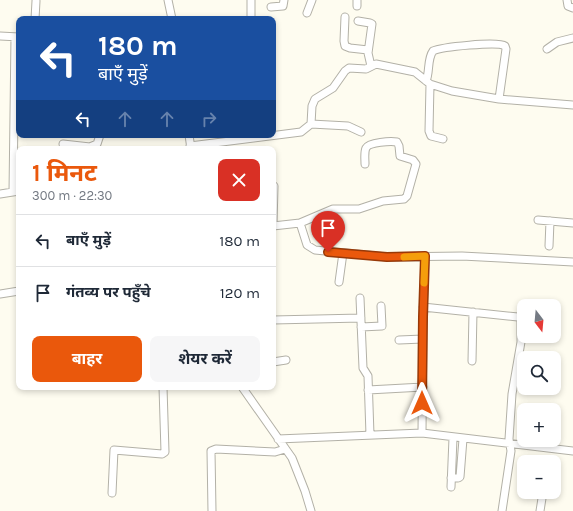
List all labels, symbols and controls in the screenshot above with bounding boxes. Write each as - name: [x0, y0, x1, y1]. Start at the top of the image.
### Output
- text: 180 m: [98, 29, 177, 62]
- icon: left: [32, 32, 84, 84]
- text: बाएँ मुड़ें: [98, 63, 148, 85]
- icon: left: [72, 108, 94, 130]
- icon: ahead: [114, 108, 136, 130]
- icon: ahead: [156, 108, 178, 130]
- icon: right: [198, 108, 220, 130]
- text: 1 मिनट: [32, 159, 97, 187]
- button: close: [218, 159, 260, 201]
- text: 300 m · 22:30: [32, 188, 112, 203]
- pin: [311, 211, 345, 252]
- icon: arrive: [317, 217, 339, 239]
- icon: left: [32, 230, 54, 252]
- text: बाएँ मुड़ें: [66, 231, 111, 249]
- text: 180 m: [219, 232, 260, 250]
- icon: arrive: [32, 282, 54, 304]
- text: गंतव्य पर पहुँचे: [66, 283, 151, 301]
- text: 120 m: [220, 284, 260, 302]
- north arrow: [517, 299, 561, 343]
- map controls: [517, 299, 561, 499]
- button: बाहर: [32, 336, 142, 382]
- button: शेयर करें: [150, 336, 260, 382]
- button: search: [517, 351, 561, 395]
- position arrow: [401, 382, 443, 424]
- button: +: [517, 403, 561, 447]
- button: −: [517, 455, 561, 499]

